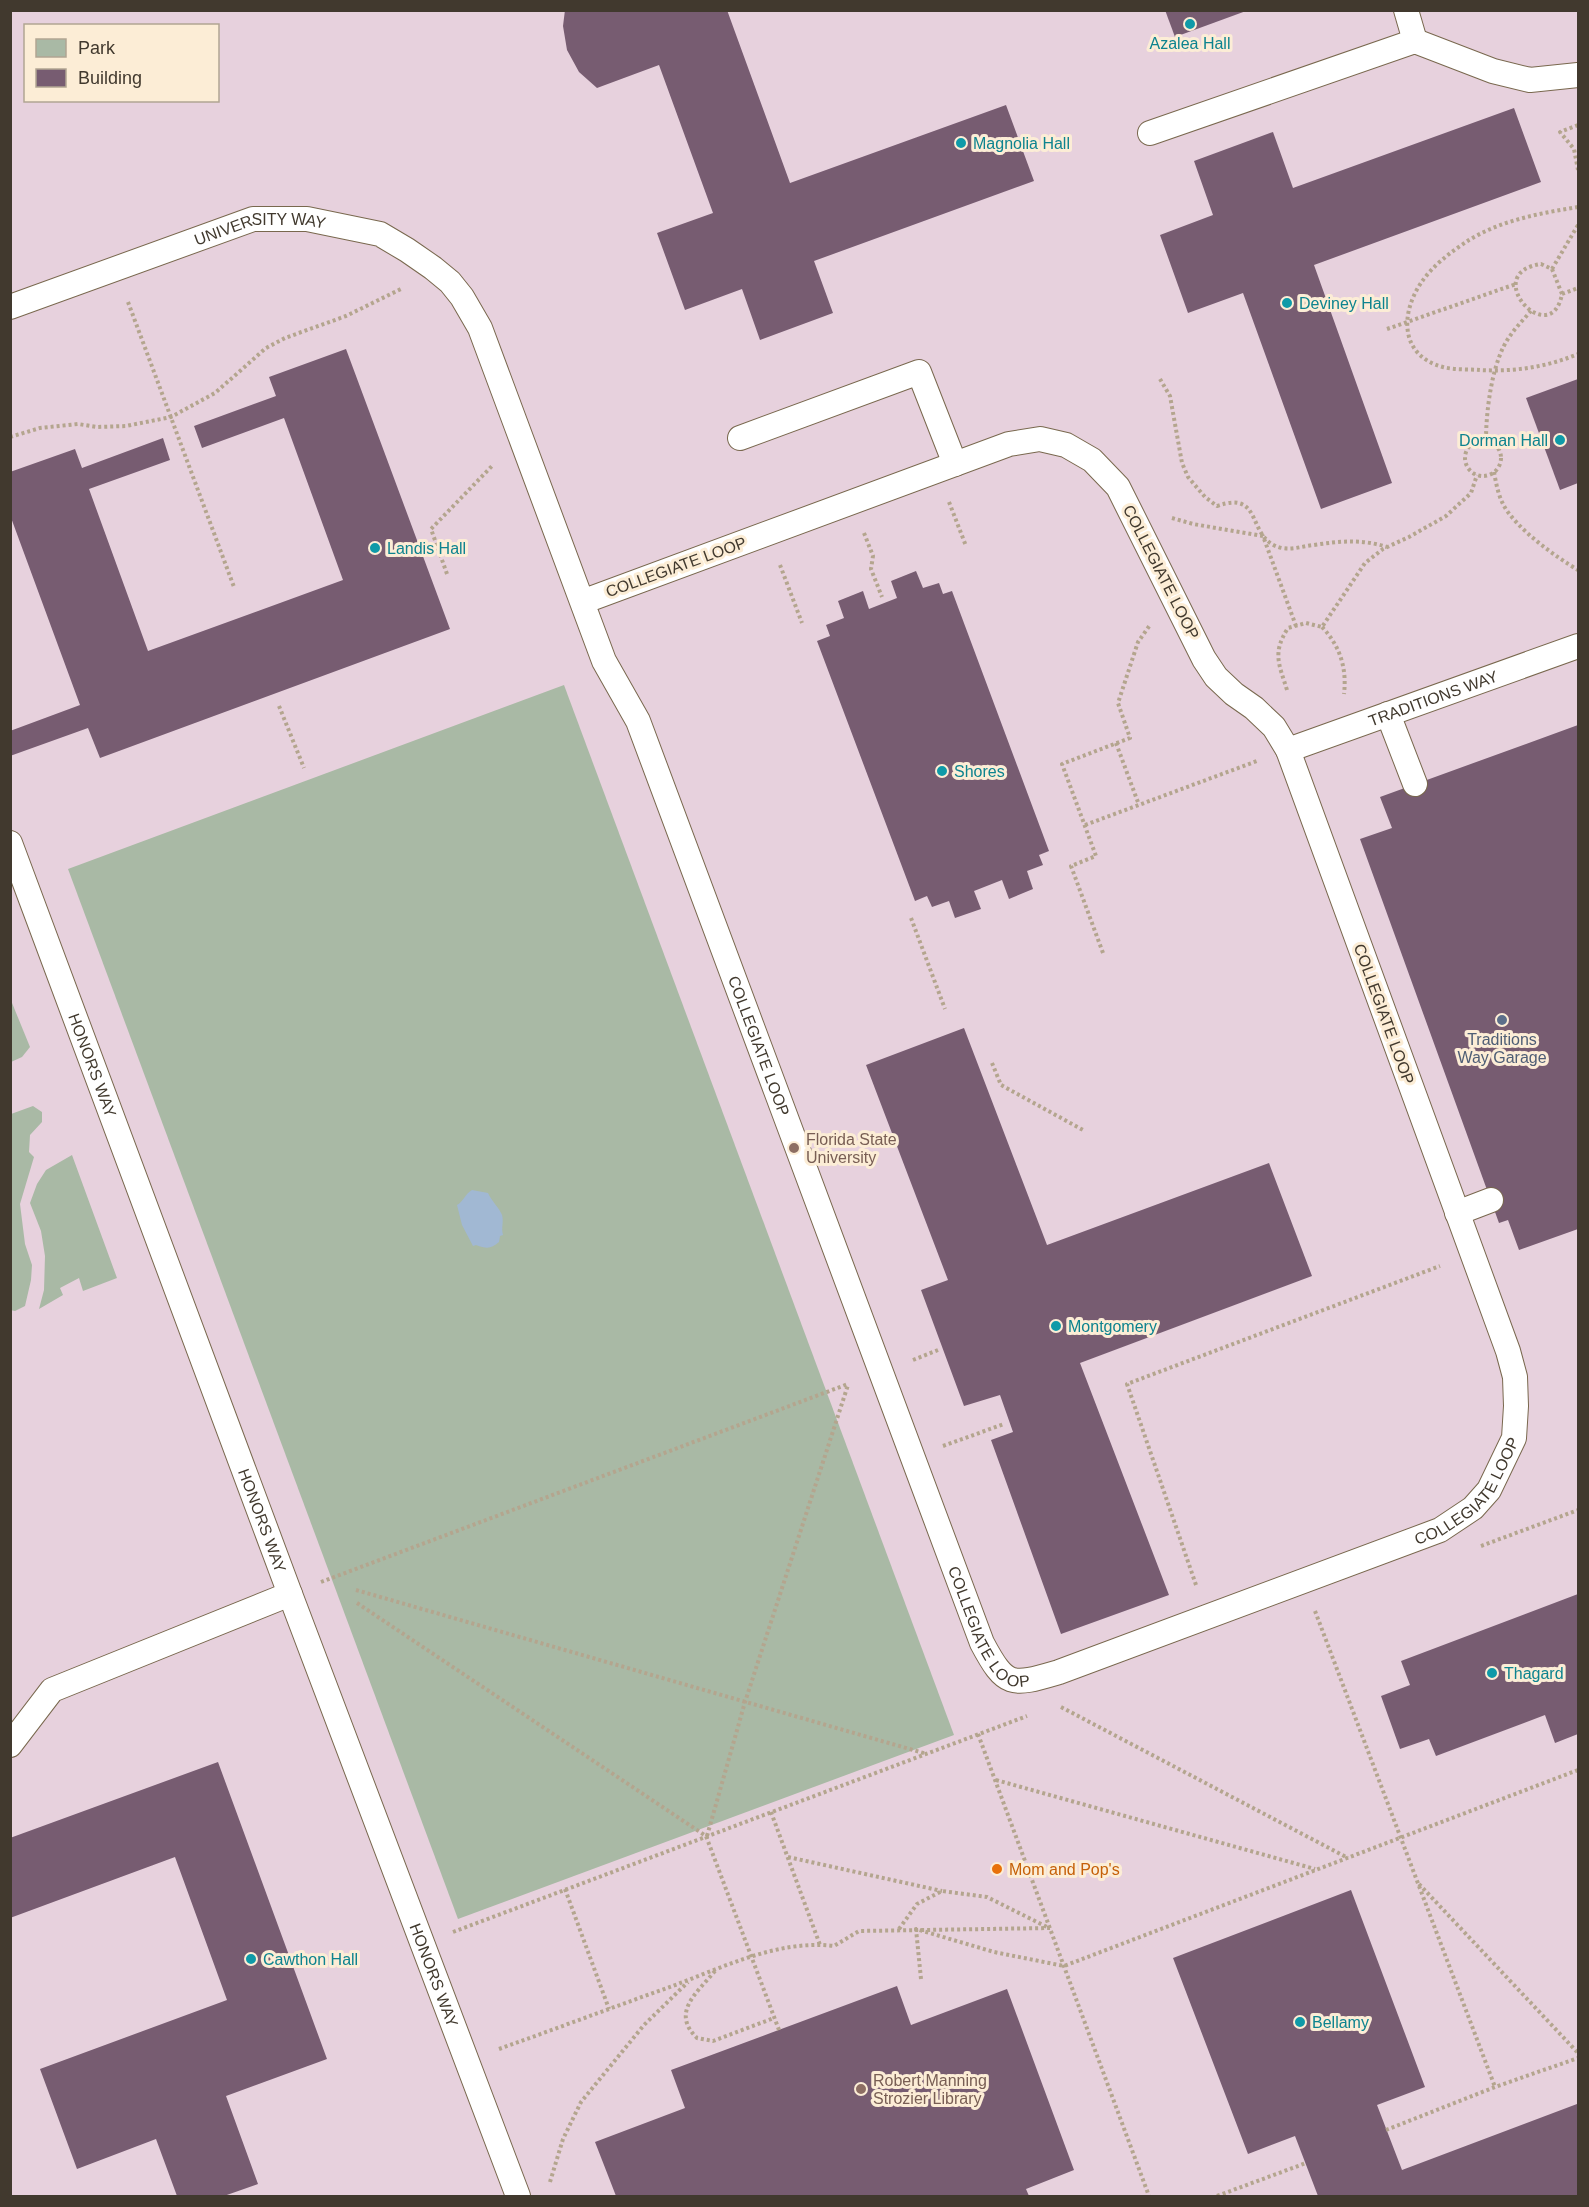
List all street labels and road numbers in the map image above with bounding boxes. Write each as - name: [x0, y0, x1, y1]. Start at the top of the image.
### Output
- street label: UNIVERSITY WAY: [192, 210, 328, 248]
- street label: COLLEGIATE LOOP: [1120, 502, 1202, 642]
- street label: COLLEGIATE LOOP: [603, 534, 749, 600]
- street label: TRADITIONS WAY: [1366, 667, 1500, 729]
- street label: COLLEGIATE LOOP: [1351, 941, 1417, 1087]
- street label: COLLEGIATE LOOP: [725, 973, 793, 1118]
- street label: HONORS WAY: [66, 1011, 120, 1120]
- street label: COLLEGIATE LOOP: [1412, 1434, 1522, 1547]
- street label: HONORS WAY: [236, 1466, 290, 1575]
- street label: COLLEGIATE LOOP: [946, 1564, 1031, 1690]
- street label: HONORS WAY: [407, 1921, 462, 2030]

